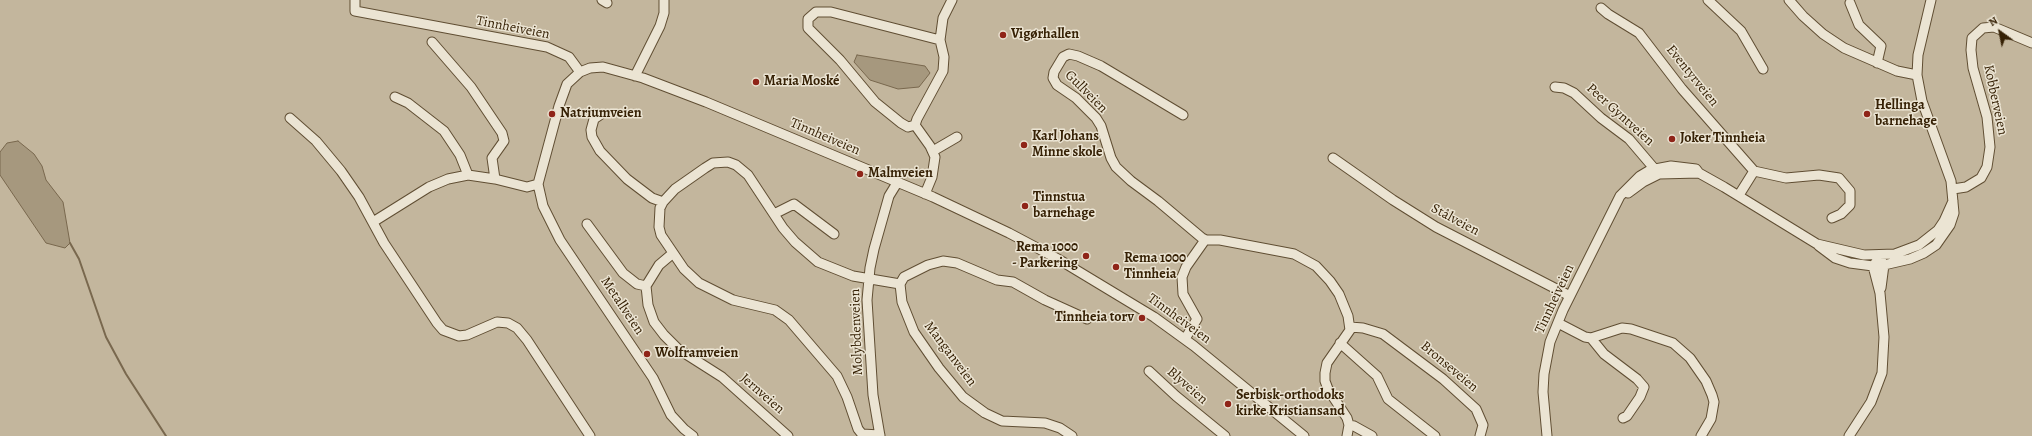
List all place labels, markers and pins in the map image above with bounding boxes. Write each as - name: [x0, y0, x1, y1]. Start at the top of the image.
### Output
- place label: Vigørhallen: [1011, 27, 1079, 43]
- marker: Vigørhallen: [998, 30, 1008, 40]
- place label: Maria Moské: [764, 74, 839, 90]
- marker: Maria Moské: [751, 77, 761, 87]
- place label: Hellinga barnehage: [1875, 98, 1937, 130]
- place label: Natriumveien: [560, 106, 642, 122]
- marker: Natriumveien: [547, 109, 557, 119]
- marker: Hellinga barnehage: [1862, 109, 1872, 119]
- place label: Karl Johans Minne skole: [1032, 129, 1103, 162]
- place label: Joker Tinnheia: [1680, 131, 1766, 147]
- marker: Joker Tinnheia: [1667, 134, 1677, 144]
- marker: Karl Johans Minne skole: [1019, 140, 1029, 150]
- place label: Malmveien: [868, 166, 933, 182]
- marker: Malmveien: [855, 169, 865, 179]
- place label: Tinnstua barnehage: [1033, 190, 1095, 222]
- marker: Tinnstua barnehage: [1020, 201, 1030, 211]
- place label: Rema 1000 - Parkering: [1012, 240, 1078, 272]
- marker: Rema 1000 - Parkering: [1081, 251, 1091, 261]
- place label: Rema 1000 Tinnheia: [1124, 251, 1186, 284]
- marker: Rema 1000 Tinnheia: [1111, 262, 1121, 272]
- place label: Tinnheia torv: [1055, 310, 1134, 326]
- marker: Tinnheia torv: [1137, 313, 1147, 323]
- place label: Wolframveien: [655, 346, 738, 362]
- marker: Wolframveien: [642, 349, 652, 359]
- place label: Serbisk-orthodoks kirke Kristiansand: [1236, 388, 1345, 420]
- marker: Serbisk-orthodoks kirke Kristiansand: [1223, 399, 1233, 409]

